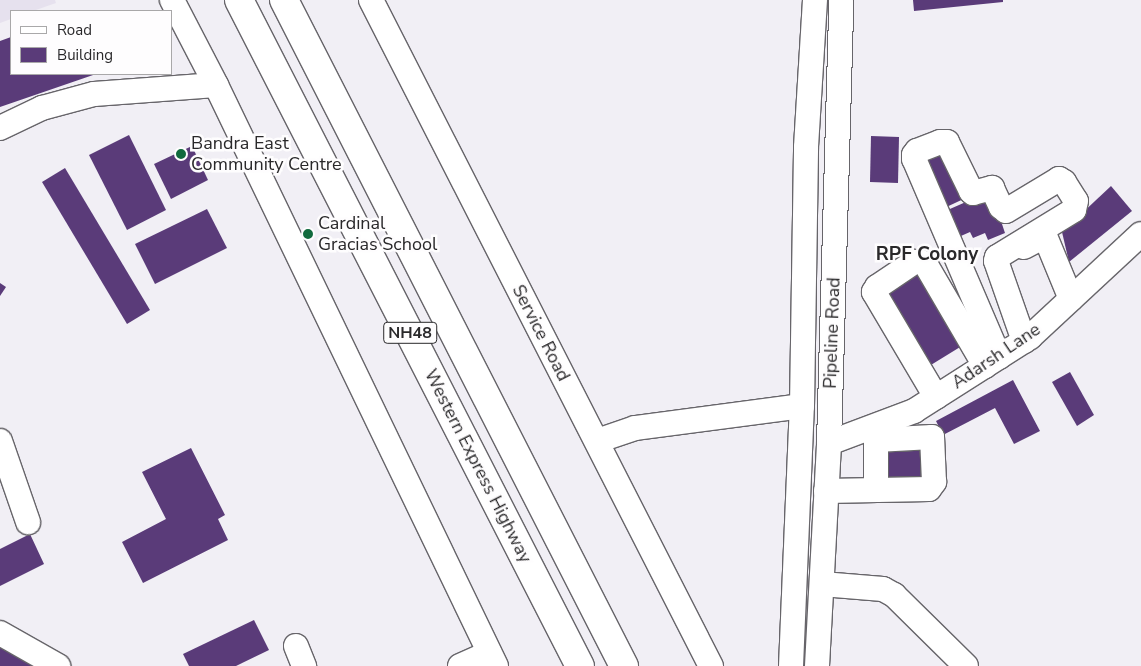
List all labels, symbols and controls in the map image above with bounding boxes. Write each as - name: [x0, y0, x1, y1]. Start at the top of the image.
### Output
- legend: [10, 10, 172, 75]
- text: Road: [57, 20, 92, 40]
- text: Building: [57, 45, 113, 65]
- place label: Bandra East Community Centre: [191, 133, 342, 176]
- marker: Bandra East Community Centre: [175, 148, 187, 160]
- place label: Cardinal Gracias School: [318, 213, 437, 255]
- marker: Cardinal Gracias School: [302, 228, 314, 240]
- district label: RPF Colony: [876, 244, 978, 266]
- street label: Pipeline Road: [819, 277, 845, 389]
- street label: Service Road: [507, 281, 575, 385]
- road number: NH48: [382, 319, 438, 346]
- street label: Adarsh Lane: [948, 319, 1044, 393]
- street label: Western Express Highway: [420, 366, 536, 566]

